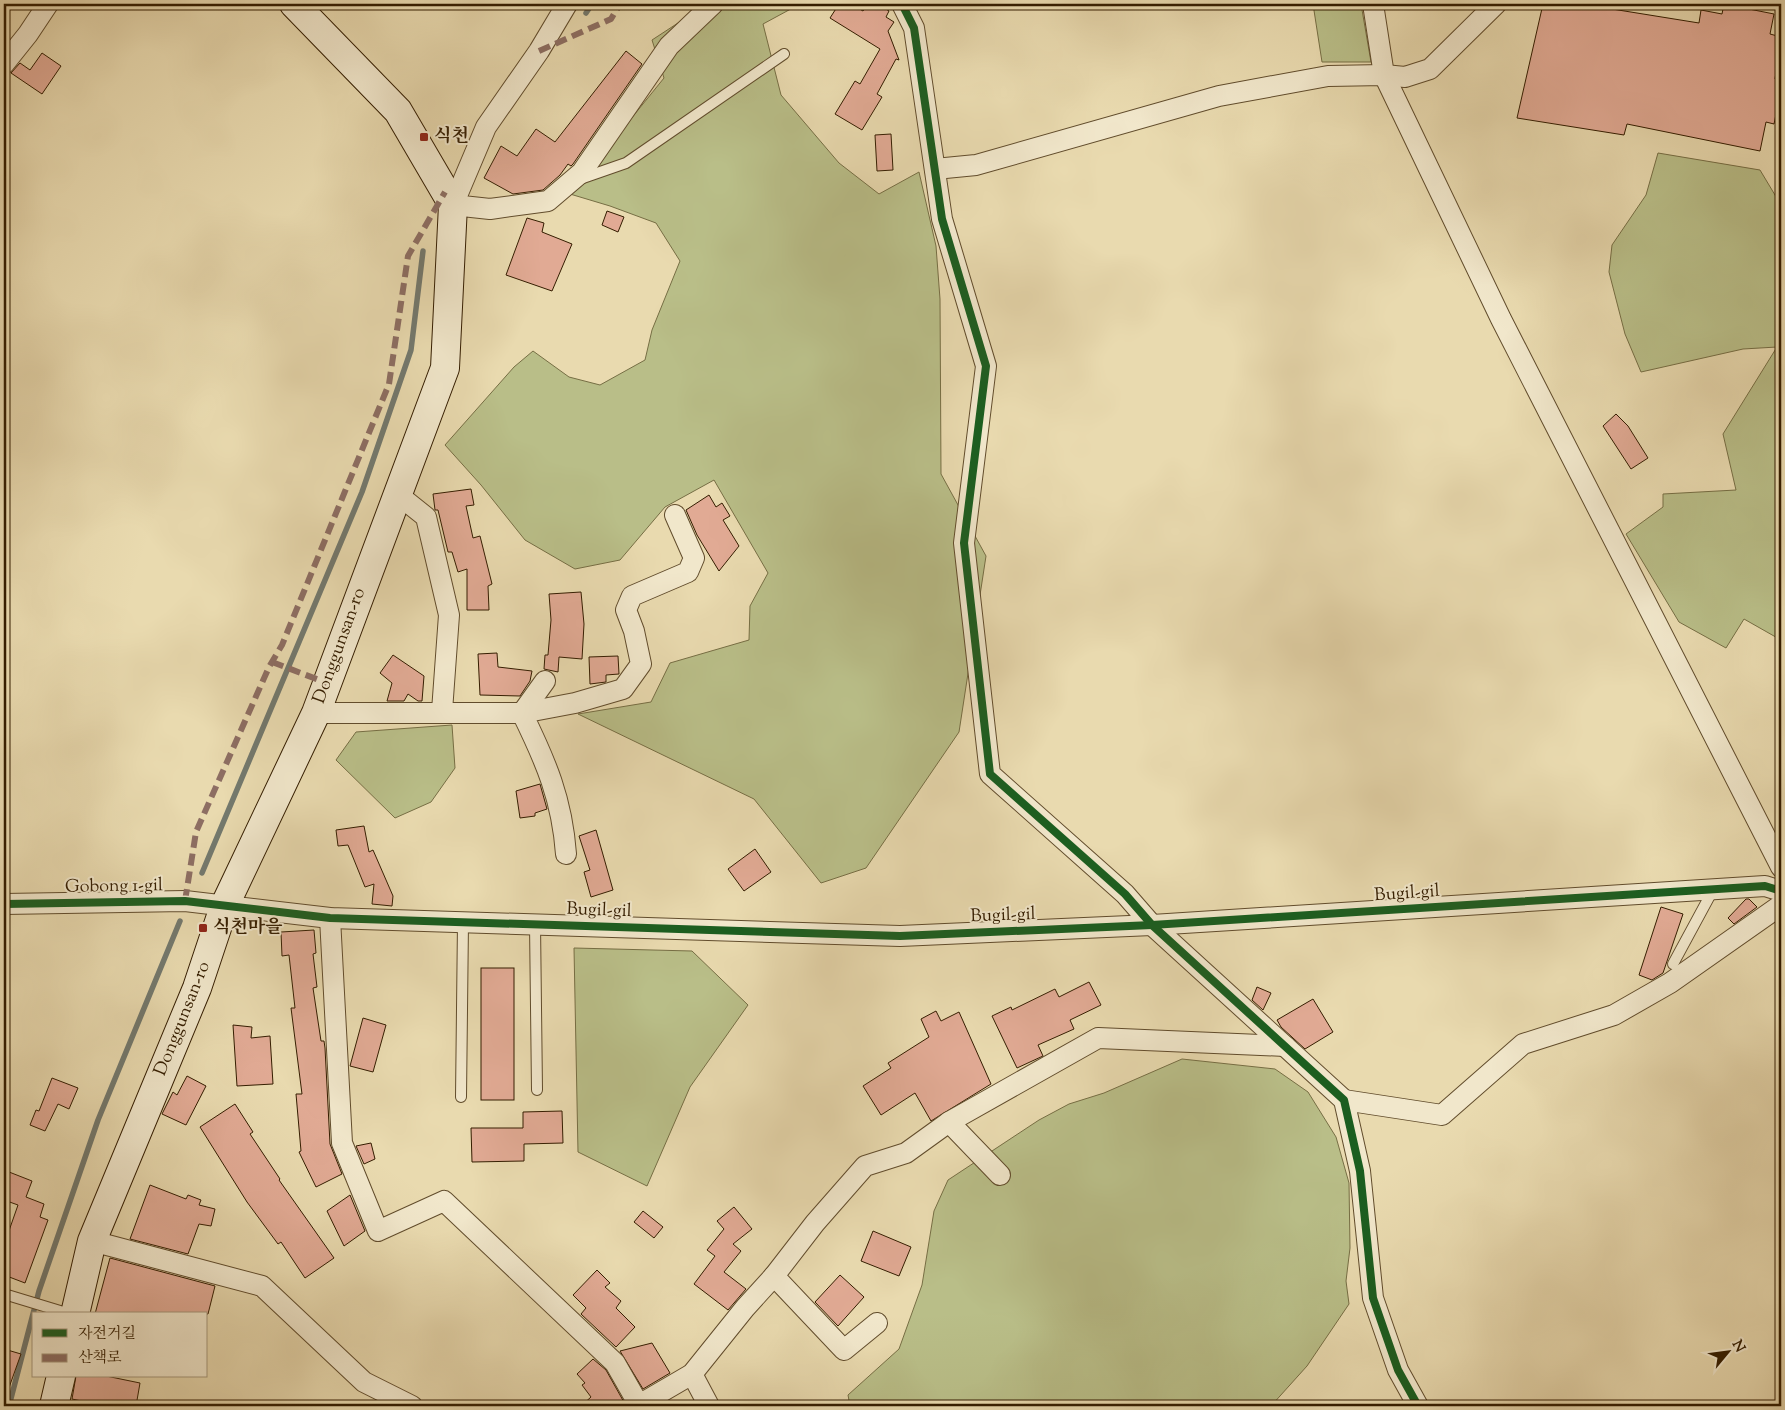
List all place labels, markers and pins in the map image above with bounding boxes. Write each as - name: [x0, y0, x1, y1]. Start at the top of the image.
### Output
- place label: 식천: [434, 124, 469, 150]
- marker: 식천: [418, 131, 430, 143]
- place label: 식천마을: [213, 915, 283, 941]
- marker: 식천마을: [197, 922, 209, 934]

